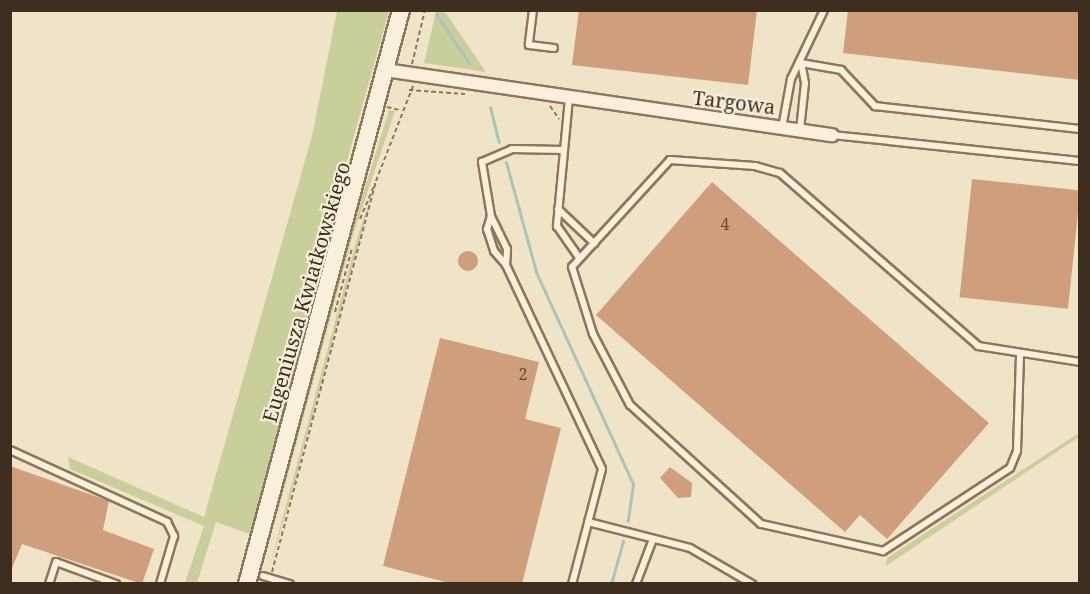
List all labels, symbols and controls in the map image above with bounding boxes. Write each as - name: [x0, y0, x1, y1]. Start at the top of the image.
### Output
- street label: Targowa: [691, 85, 777, 119]
- street label: Eugeniusza Kwiatkowskiego: [257, 159, 355, 425]
- house number: 4: [721, 214, 729, 234]
- house number: 2: [519, 364, 527, 384]

